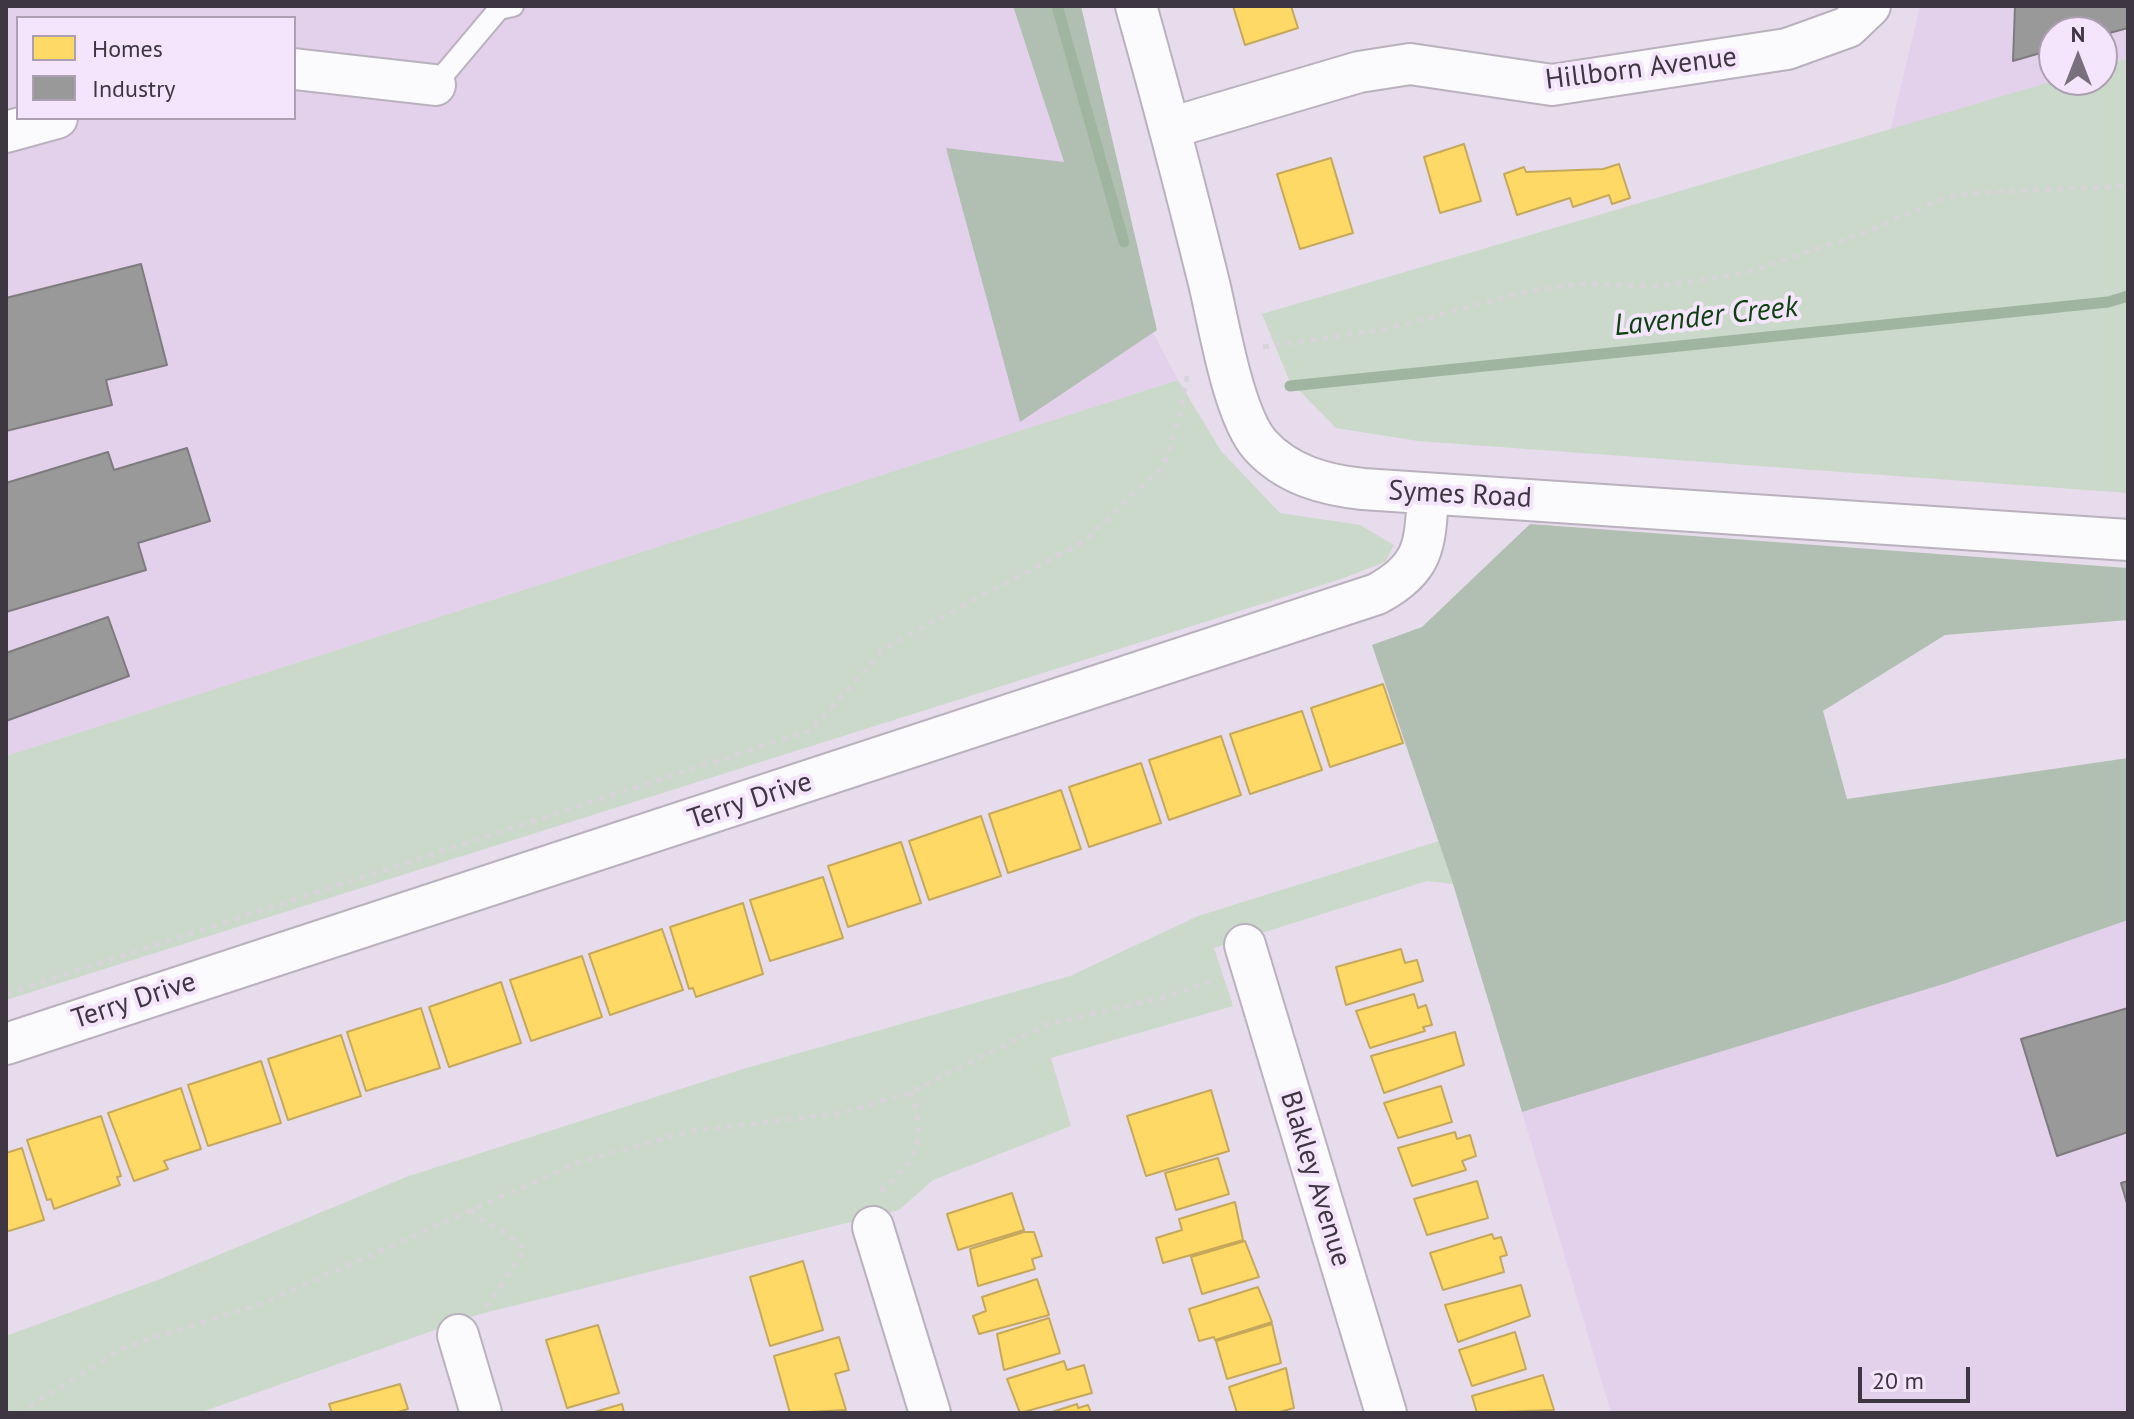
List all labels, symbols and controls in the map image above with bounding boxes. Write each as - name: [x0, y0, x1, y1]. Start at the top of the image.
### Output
- legend: [16, 16, 296, 120]
- north arrow: [2038, 16, 2118, 96]
- text: N: [2071, 20, 2085, 48]
- text: Homes: [92, 33, 163, 64]
- street label: Hillborn Avenue: [1543, 41, 1739, 97]
- text: Industry: [92, 73, 176, 104]
- water label: Lavender Creek: [1612, 289, 1800, 345]
- street label: Symes Road: [1388, 474, 1532, 516]
- street label: Terry Drive: [684, 765, 816, 837]
- street label: Terry Drive: [68, 965, 200, 1037]
- street label: Blakley Avenue: [1272, 1087, 1358, 1271]
- scale bar: [1862, 1351, 1974, 1401]
- text: 20 m: [1872, 1365, 1924, 1396]

